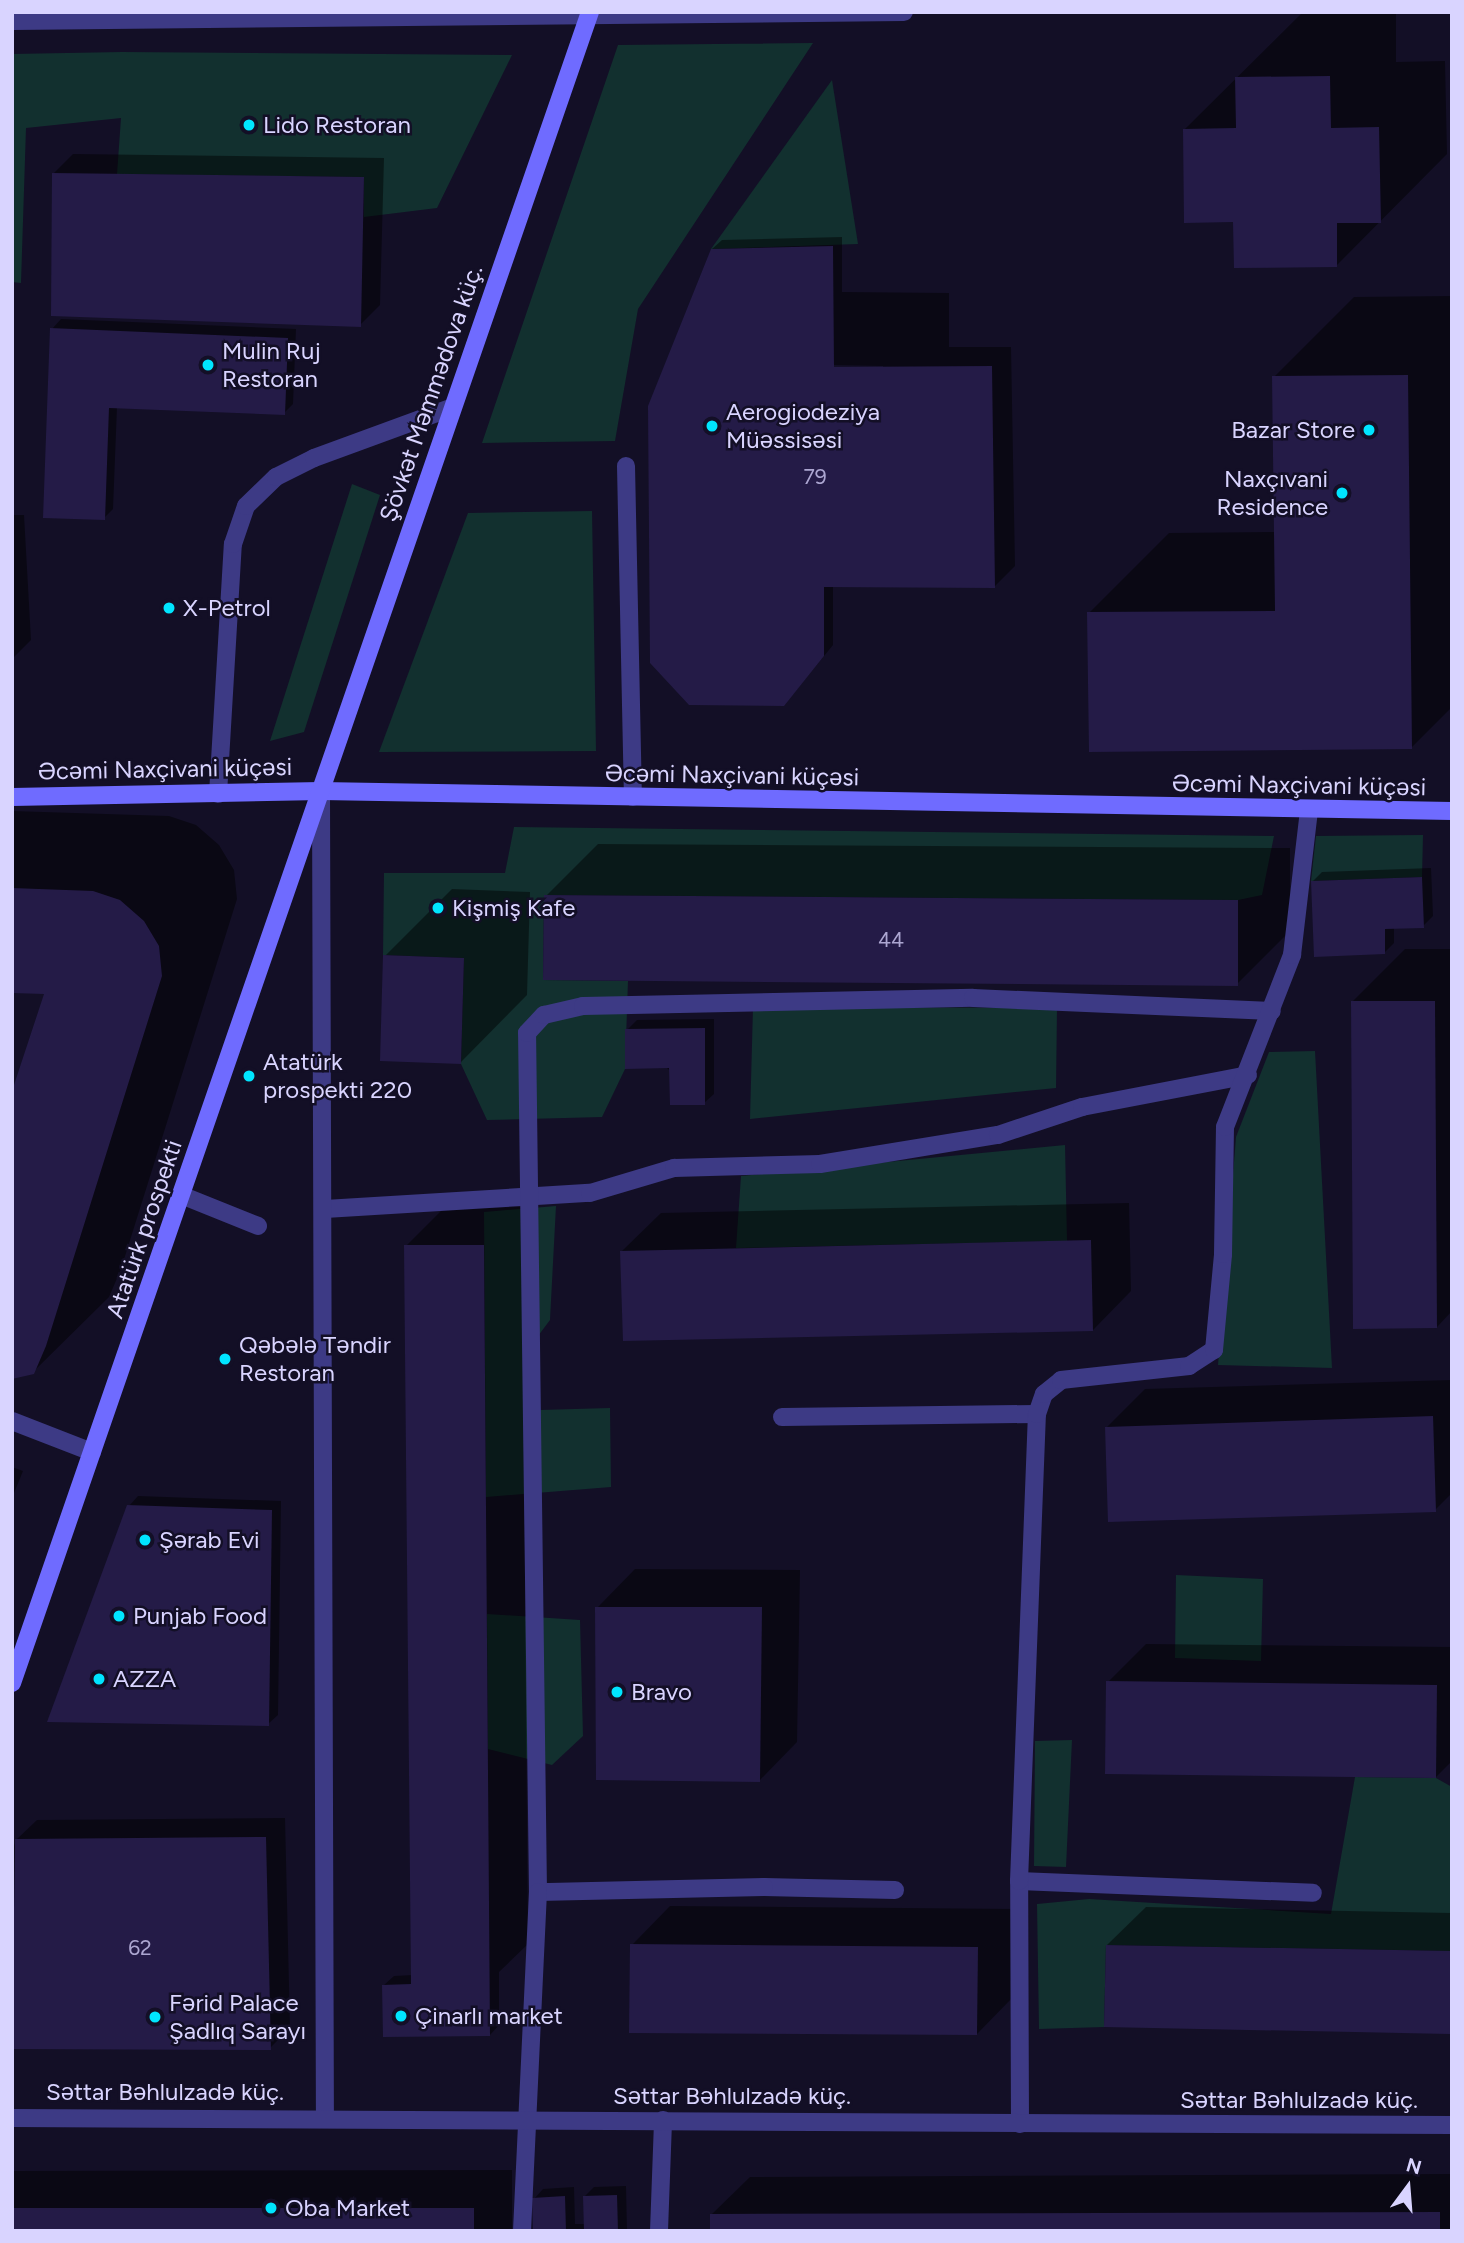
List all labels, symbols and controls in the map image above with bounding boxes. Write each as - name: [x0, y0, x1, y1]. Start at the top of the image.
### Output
- place label: Lido Restoran: [263, 111, 411, 139]
- marker: Lido Restoran: [241, 117, 257, 133]
- street label: Şövkət Məmmədova küç.: [373, 261, 489, 525]
- place label: Mulin Ruj Restoran: [222, 337, 321, 393]
- marker: Mulin Ruj Restoran: [200, 357, 216, 373]
- place label: Aerogiodeziya Müəssisəsi: [726, 398, 880, 454]
- place label: Bazar Store: [1231, 416, 1355, 444]
- marker: Aerogiodeziya Müəssisəsi: [704, 418, 720, 434]
- marker: Bazar Store: [1361, 422, 1377, 438]
- house number: 79: [803, 464, 827, 490]
- place label: Naxçıvani Residence: [1216, 465, 1328, 521]
- marker: Naxçıvani Residence: [1334, 485, 1350, 501]
- place label: X-Petrol: [183, 594, 271, 622]
- marker: X-Petrol: [161, 600, 177, 616]
- street label: Əcəmi Naxçivani küçəsi: [38, 752, 292, 786]
- street label: Əcəmi Naxçivani küçəsi: [605, 758, 859, 792]
- street label: Əcəmi Naxçivani küçəsi: [1172, 768, 1426, 802]
- place label: Kişmiş Kafe: [452, 894, 575, 922]
- marker: Kişmiş Kafe: [430, 900, 446, 916]
- house number: 44: [878, 927, 904, 953]
- place label: Atatürk prospekti 220: [263, 1048, 412, 1104]
- marker: Atatürk prospekti 220: [241, 1068, 257, 1084]
- street label: Atatürk prospekti: [100, 1136, 188, 1322]
- place label: Qəbələ Təndir Restoran: [239, 1331, 391, 1387]
- marker: Qəbələ Təndir Restoran: [217, 1351, 233, 1367]
- place label: Şərab Evi: [159, 1526, 260, 1554]
- marker: Şərab Evi: [137, 1532, 153, 1548]
- place label: Punjab Food: [133, 1602, 267, 1630]
- marker: Punjab Food: [111, 1608, 127, 1624]
- place label: AZZA: [113, 1665, 176, 1693]
- marker: AZZA: [91, 1671, 107, 1687]
- place label: Bravo: [631, 1678, 692, 1706]
- marker: Bravo: [609, 1684, 625, 1700]
- house number: 62: [128, 1935, 152, 1961]
- place label: Fərid Palace Şadlıq Sarayı: [169, 1989, 306, 2045]
- place label: Çinarlı market: [415, 2002, 563, 2030]
- marker: Çinarlı market: [393, 2008, 409, 2024]
- marker: Fərid Palace Şadlıq Sarayı: [147, 2009, 163, 2025]
- street label: Səttar Bəhlulzadə küç.: [46, 2078, 284, 2106]
- street label: Səttar Bəhlulzadə küç.: [613, 2082, 851, 2110]
- street label: Səttar Bəhlulzadə küç.: [1180, 2086, 1418, 2114]
- north arrow: [1373, 2152, 1443, 2222]
- text: N: [1404, 2153, 1424, 2179]
- place label: Oba Market: [285, 2194, 410, 2222]
- marker: Oba Market: [263, 2200, 279, 2216]

